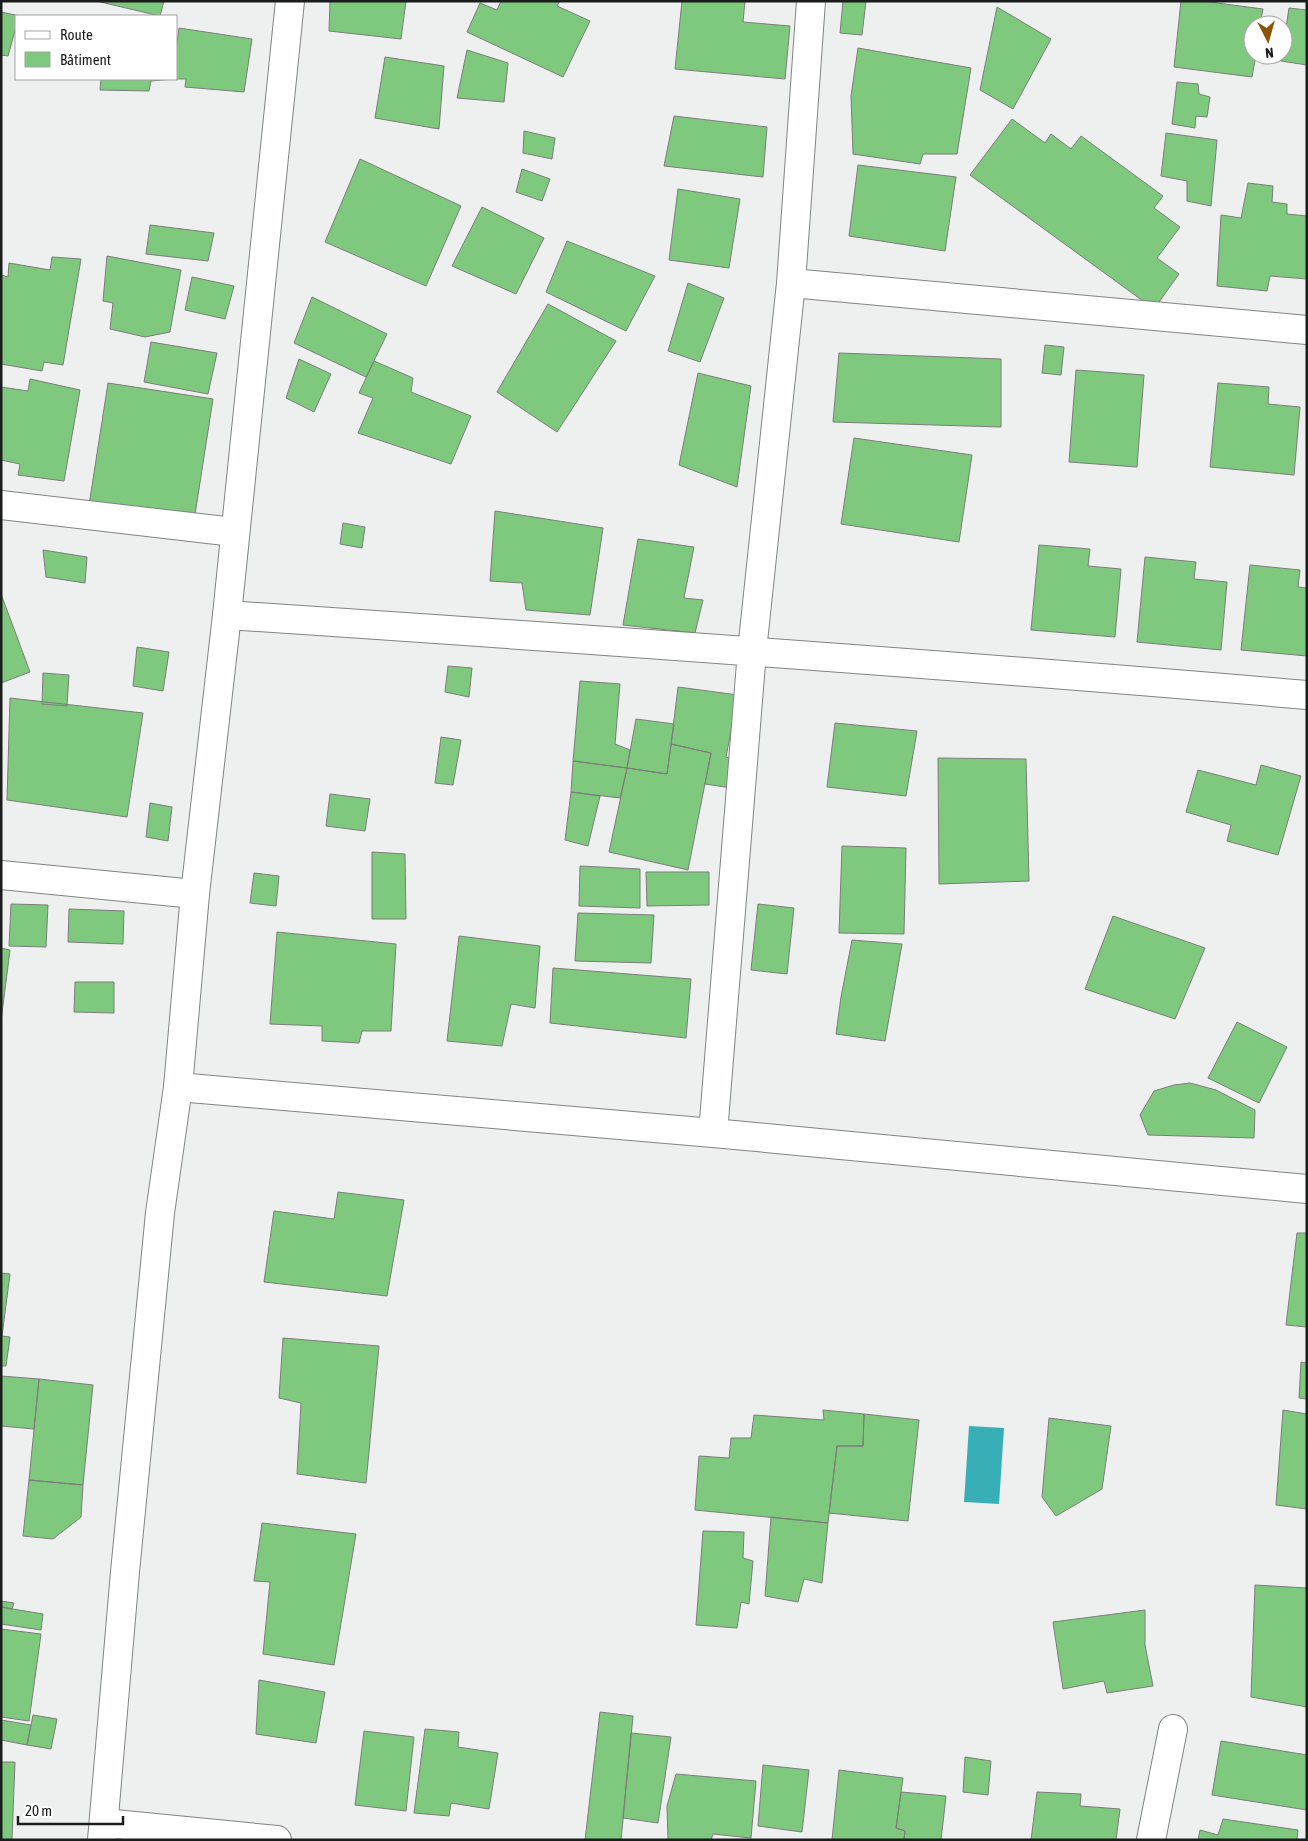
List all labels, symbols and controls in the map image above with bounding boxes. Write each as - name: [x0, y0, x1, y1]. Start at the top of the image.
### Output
- legend: [15, 15, 178, 80]
- north arrow: [1243, 15, 1293, 65]
- text: Route: [60, 26, 93, 43]
- text: N: [1264, 45, 1274, 61]
- text: Bâtiment: [60, 51, 111, 68]
- scale bar: [18, 1794, 122, 1826]
- text: 20 m: [25, 1802, 52, 1819]

